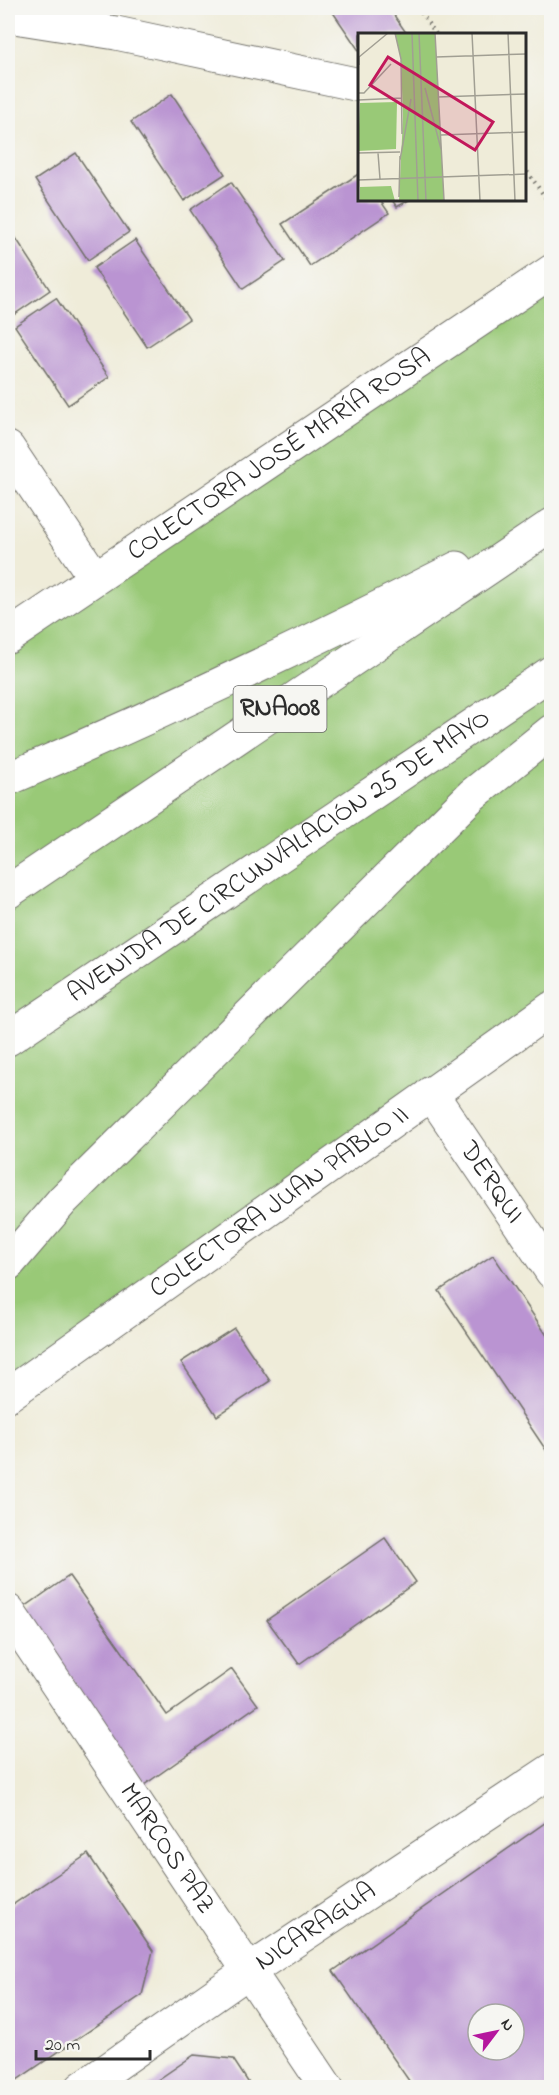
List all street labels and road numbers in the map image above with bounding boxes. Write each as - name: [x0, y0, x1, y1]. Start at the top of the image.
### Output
- street label: COLECTORA JOSÉ MARÍA ROSA: [120, 338, 439, 571]
- road number: RNA008: [234, 686, 326, 732]
- street label: AVENIDA DE CIRCUNVALACIÓN 25 DE MAYO: [60, 699, 498, 1013]
- street label: COLECTORA JUAN PABLO II: [141, 1096, 417, 1308]
- street label: DERQUI: [449, 1133, 533, 1232]
- street label: MARCOS PAZ: [109, 1776, 225, 1922]
- street label: NICARAGUA: [247, 1872, 384, 1981]

